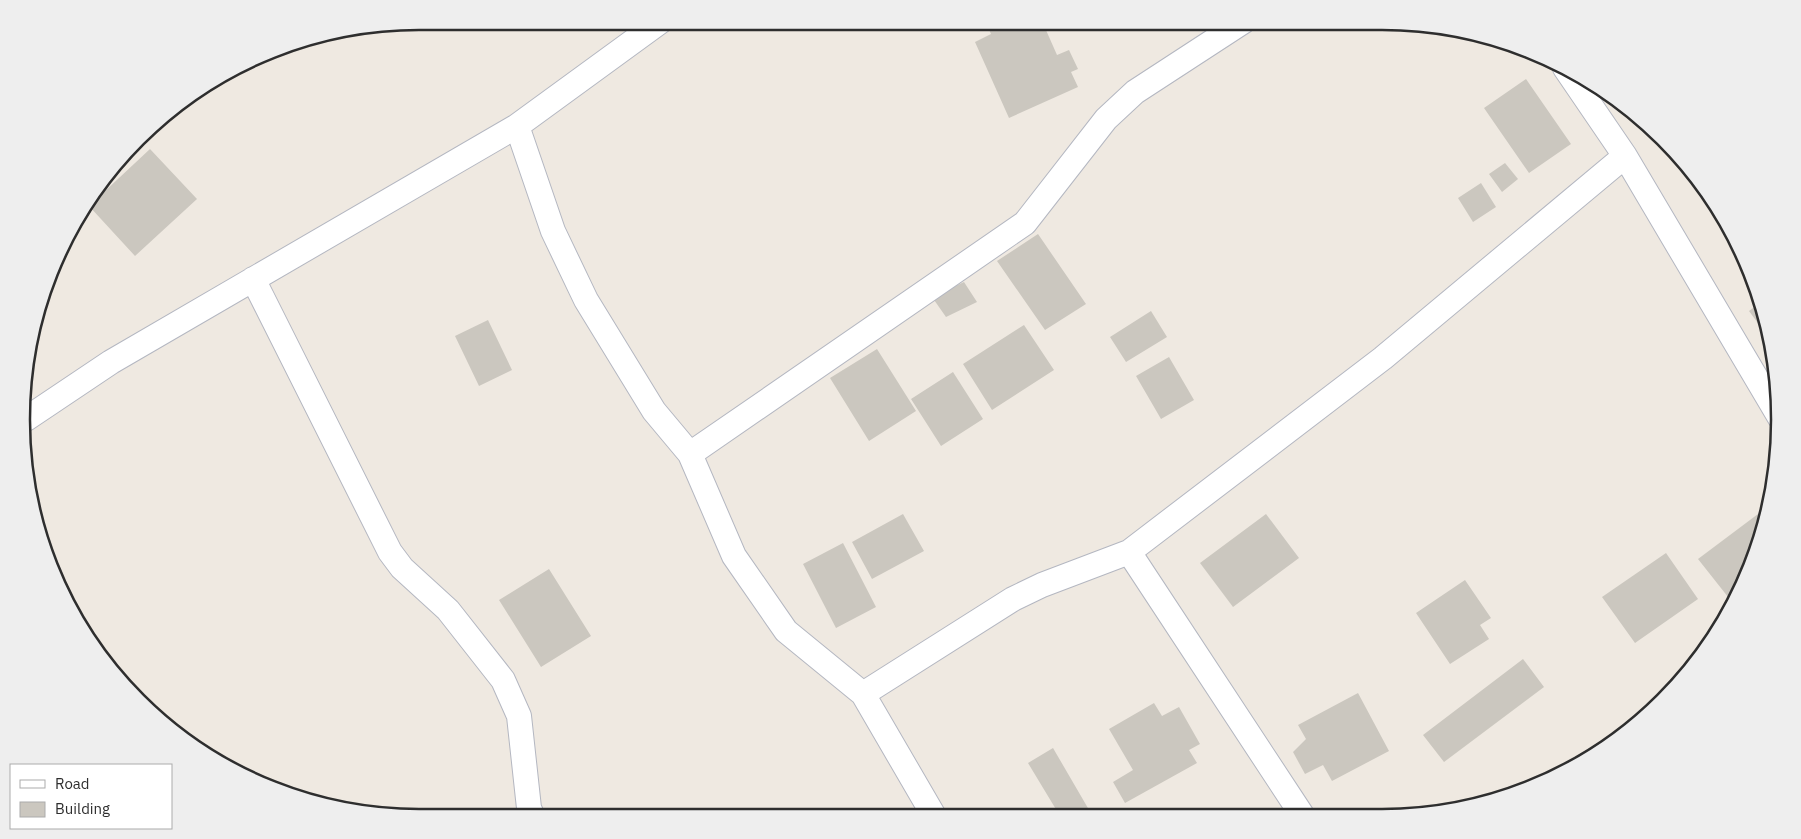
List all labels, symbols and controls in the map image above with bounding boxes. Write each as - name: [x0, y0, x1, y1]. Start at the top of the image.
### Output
- legend: [10, 764, 172, 829]
- text: Road: [55, 774, 90, 793]
- text: Building: [55, 799, 110, 818]

